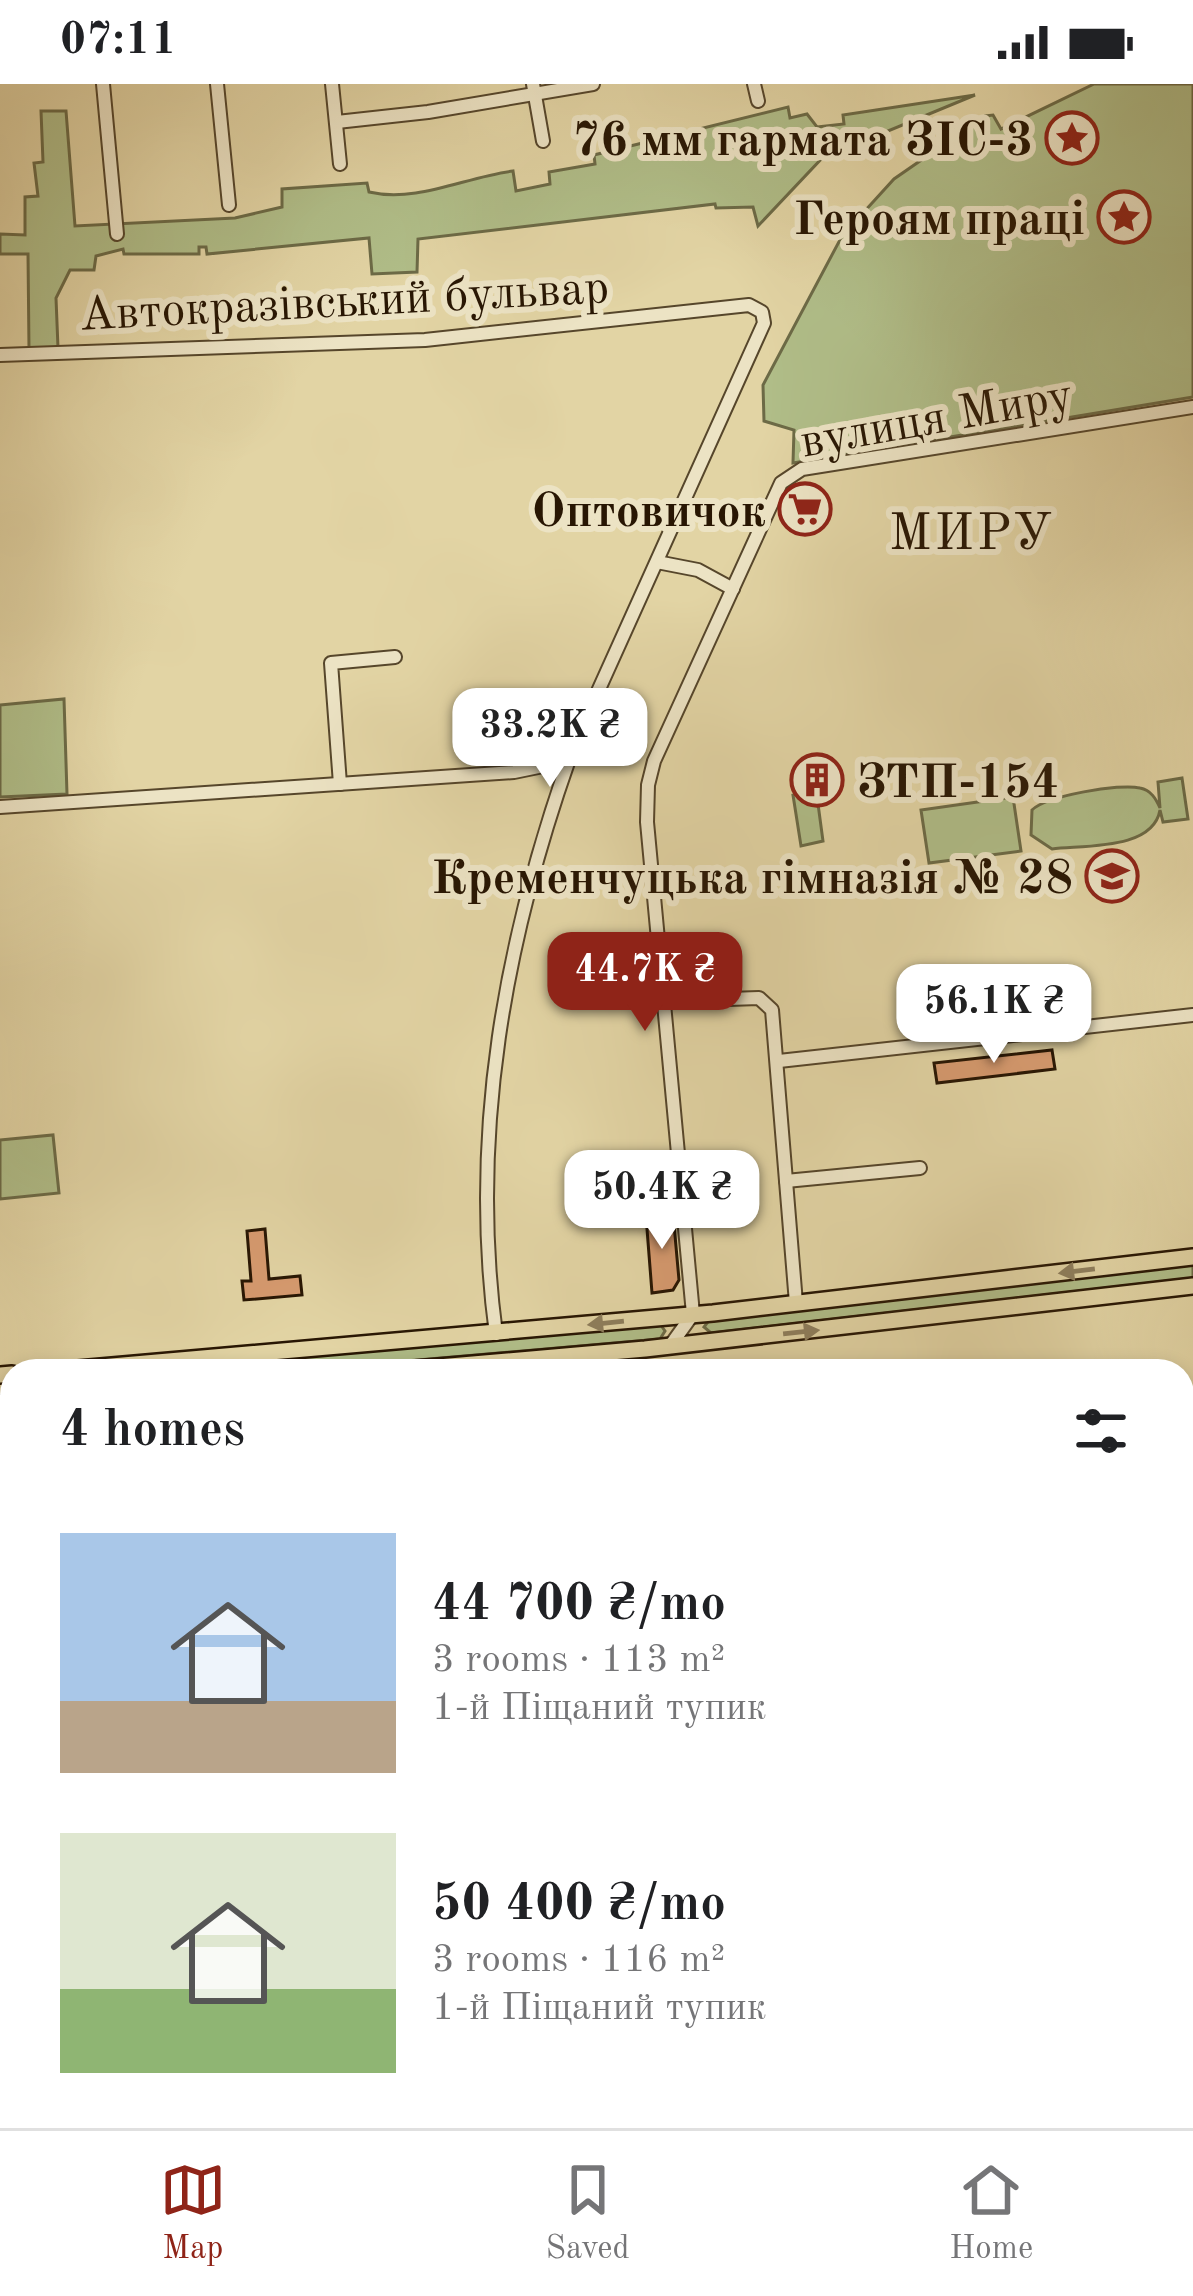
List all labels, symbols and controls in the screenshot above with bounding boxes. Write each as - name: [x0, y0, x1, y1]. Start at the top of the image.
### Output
- text: 07:11: [60, 19, 177, 64]
- place icon: 76 мм гармата ЗІС-3: [1044, 110, 1100, 166]
- place label: 76 мм гармата ЗІС-3: [572, 118, 1033, 166]
- place icon: Героям працi: [1096, 189, 1152, 245]
- place label: Героям працi: [793, 197, 1085, 245]
- street label: Автокразівський бульвар: [78, 265, 610, 341]
- street label: вулиця Миру: [797, 372, 1077, 468]
- supermarket icon: Оптовичок: [777, 481, 833, 537]
- place label: Оптовичок: [531, 489, 766, 537]
- district label: МИРУ: [889, 510, 1055, 561]
- pin: 33.2K ₴: [439, 688, 661, 790]
- text: 33.2K ₴: [479, 707, 621, 746]
- building icon: ЗТП-154: [789, 752, 845, 808]
- place label: ЗТП-154: [856, 760, 1059, 808]
- school or university icon: Кременчуцька гімназія № 28: [1084, 848, 1140, 904]
- place label: Кременчуцька гімназія № 28: [431, 856, 1073, 904]
- pin: 44.7K ₴: [534, 932, 756, 1034]
- text: 44.7K ₴: [574, 951, 716, 990]
- pin: 56.1K ₴: [883, 964, 1105, 1066]
- text: 56.1K ₴: [923, 983, 1065, 1022]
- pin: 50.4K ₴: [551, 1150, 773, 1252]
- text: 50.4K ₴: [591, 1169, 733, 1208]
- one-way arrow: [1058, 1261, 1095, 1280]
- one-way arrow: [587, 1313, 624, 1332]
- one-way arrow: [783, 1322, 820, 1341]
- icon: filters: [1068, 1398, 1134, 1464]
- text: 4 homes: [60, 1406, 245, 1457]
- text: 44 700 ₴/mo: [432, 1580, 726, 1631]
- icon: home: [156, 1581, 300, 1725]
- text: 3 rooms · 113 m²: [432, 1641, 725, 1680]
- text: 1-й Піщаний тупик: [432, 1689, 766, 1728]
- text: 50 400 ₴/mo: [432, 1880, 726, 1931]
- icon: home: [156, 1881, 300, 2025]
- text: 3 rooms · 116 m²: [432, 1941, 725, 1980]
- text: 1-й Піщаний тупик: [432, 1989, 766, 2028]
- tab: Map: [160, 2157, 226, 2270]
- tab: Saved: [546, 2157, 630, 2270]
- tab: Home: [949, 2157, 1033, 2270]

